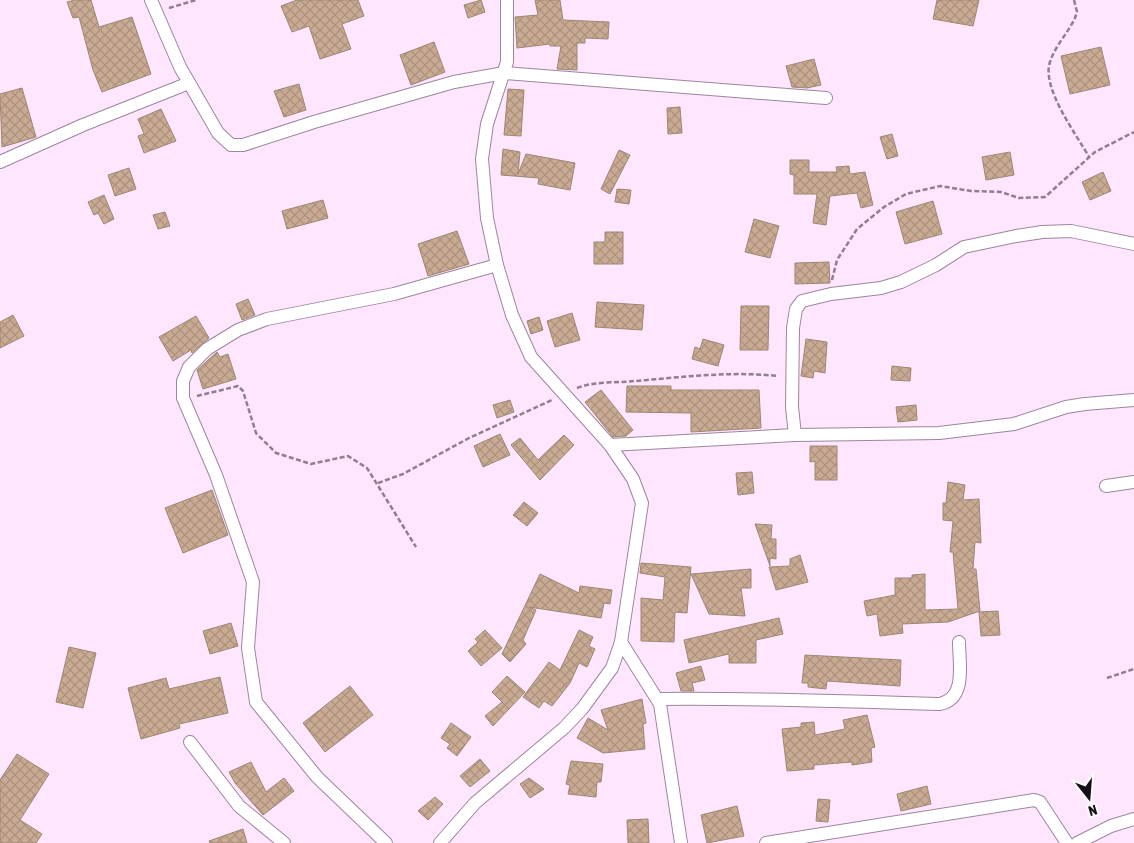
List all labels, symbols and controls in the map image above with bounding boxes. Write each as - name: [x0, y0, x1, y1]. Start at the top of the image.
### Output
- north arrow: [1064, 773, 1114, 823]
- text: N: [1087, 802, 1099, 819]

